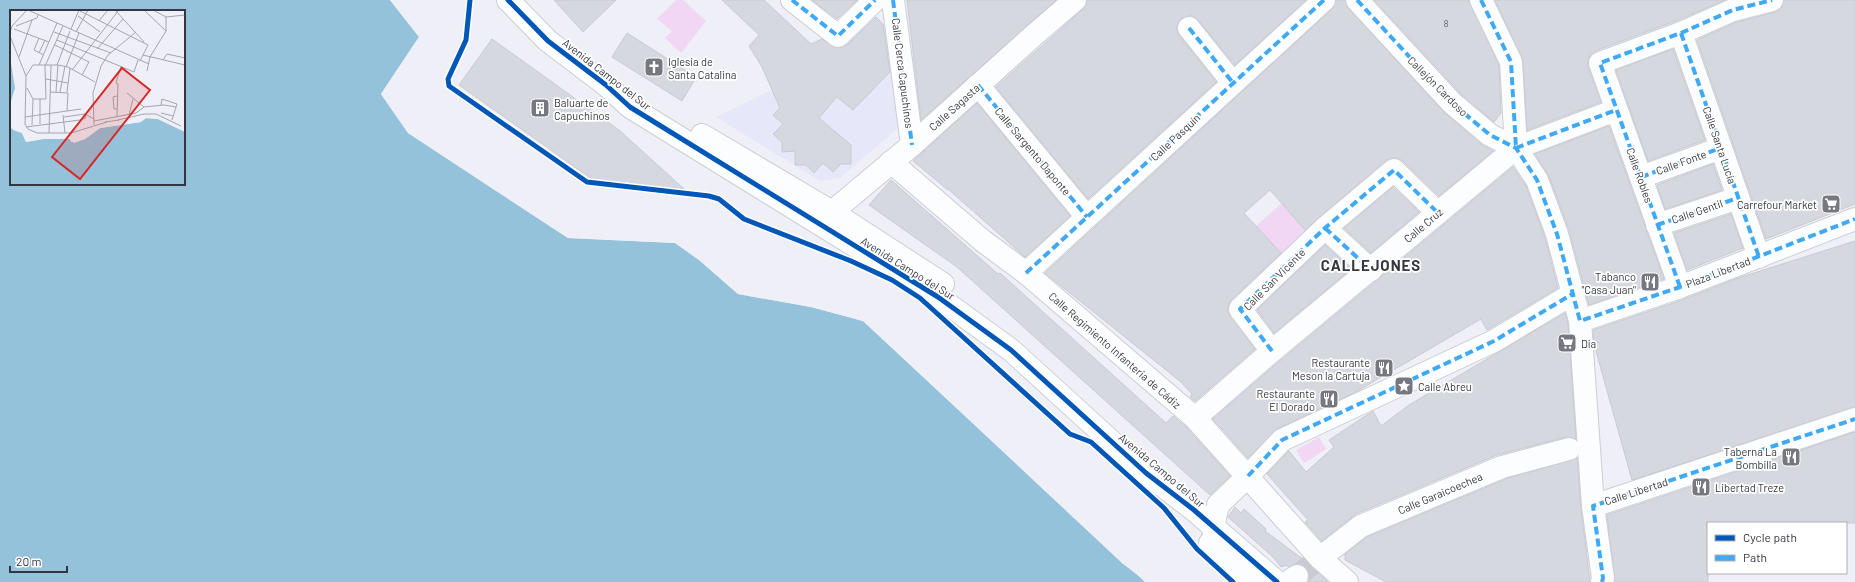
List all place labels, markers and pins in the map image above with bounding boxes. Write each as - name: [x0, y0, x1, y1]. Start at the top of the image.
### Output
- place label: Iglesia de Santa Catalina: [668, 55, 736, 81]
- church icon: Iglesia de Santa Catalina: [643, 56, 665, 78]
- place label: Baluarte de Capuchinos: [554, 96, 610, 122]
- building icon: Baluarte de Capuchinos: [529, 97, 551, 119]
- supermarket icon: Carrefour Market: [1820, 193, 1842, 215]
- place label: Carrefour Market: [1737, 198, 1817, 211]
- place label: Tabanco "Casa Juan": [1581, 270, 1636, 296]
- restaurant icon: Tabanco "Casa Juan": [1639, 271, 1661, 293]
- supermarket icon: Dia: [1556, 332, 1578, 354]
- place label: Dia: [1581, 337, 1596, 350]
- place label: Restaurante Meson la Cartuja: [1292, 356, 1370, 382]
- restaurant icon: Restaurante Meson la Cartuja: [1373, 357, 1395, 379]
- place icon: Calle Abreu: [1393, 375, 1415, 397]
- place label: Calle Abreu: [1418, 380, 1472, 393]
- place label: Restaurante El Dorado: [1257, 387, 1315, 413]
- restaurant icon: Restaurante El Dorado: [1318, 388, 1340, 410]
- place label: Taberna La Bombilla: [1724, 445, 1777, 471]
- restaurant icon: Taberna La Bombilla: [1780, 446, 1802, 468]
- restaurant icon: Libertad Treze: [1690, 476, 1712, 498]
- place label: Libertad Treze: [1715, 481, 1784, 494]

